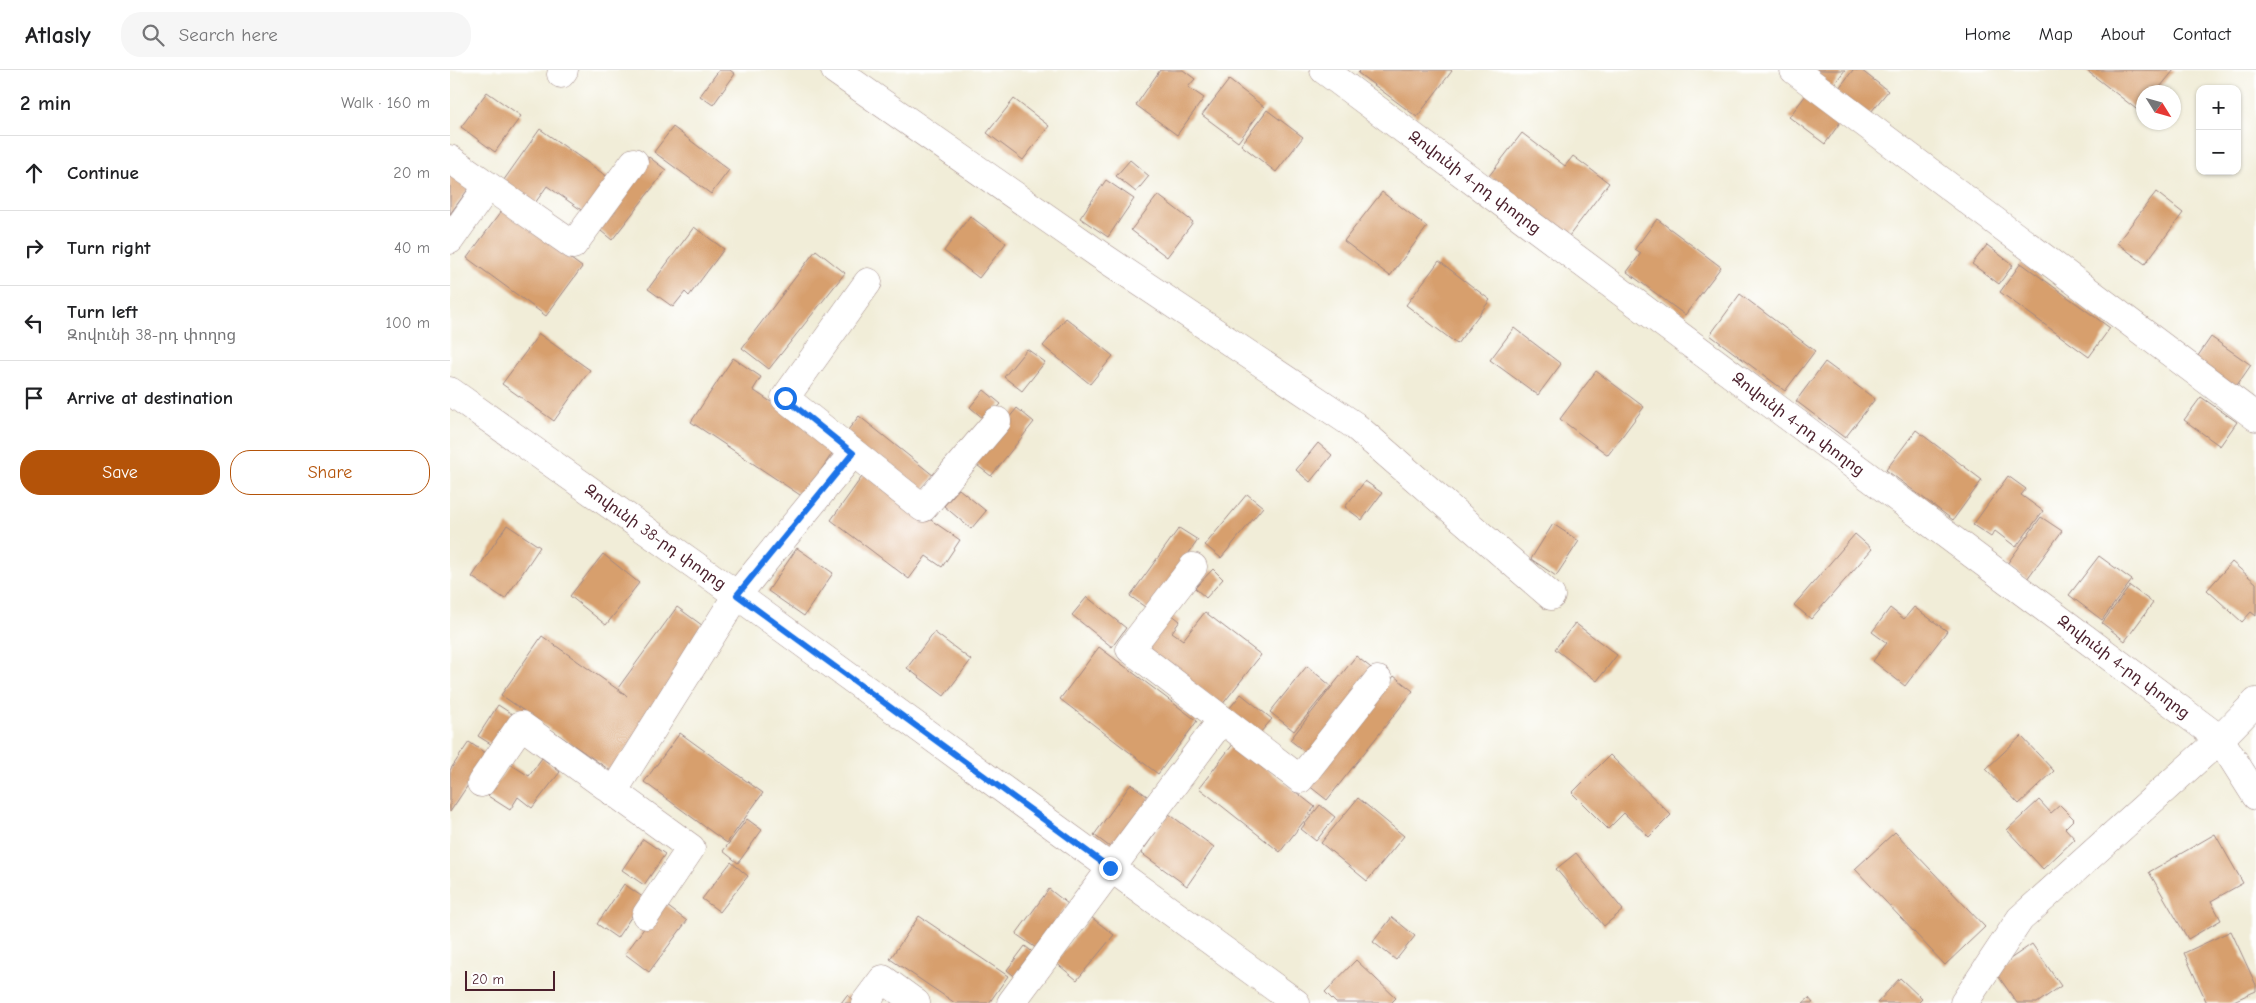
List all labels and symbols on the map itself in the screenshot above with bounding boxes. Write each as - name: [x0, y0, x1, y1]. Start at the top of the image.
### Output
- north arrow: [2136, 85, 2181, 130]
- street label: Զովունի 4-րդ փողոց: [1405, 127, 1544, 238]
- street label: Զովունի 4-րդ փողոց: [1729, 369, 1868, 479]
- route start: [774, 387, 797, 410]
- street label: Զովունի 38-րդ փողոց: [581, 481, 730, 593]
- street label: Զովունի 4-րդ փողոց: [2054, 612, 2193, 722]
- route end: [1099, 857, 1122, 880]
- scale bar: [465, 968, 555, 991]

